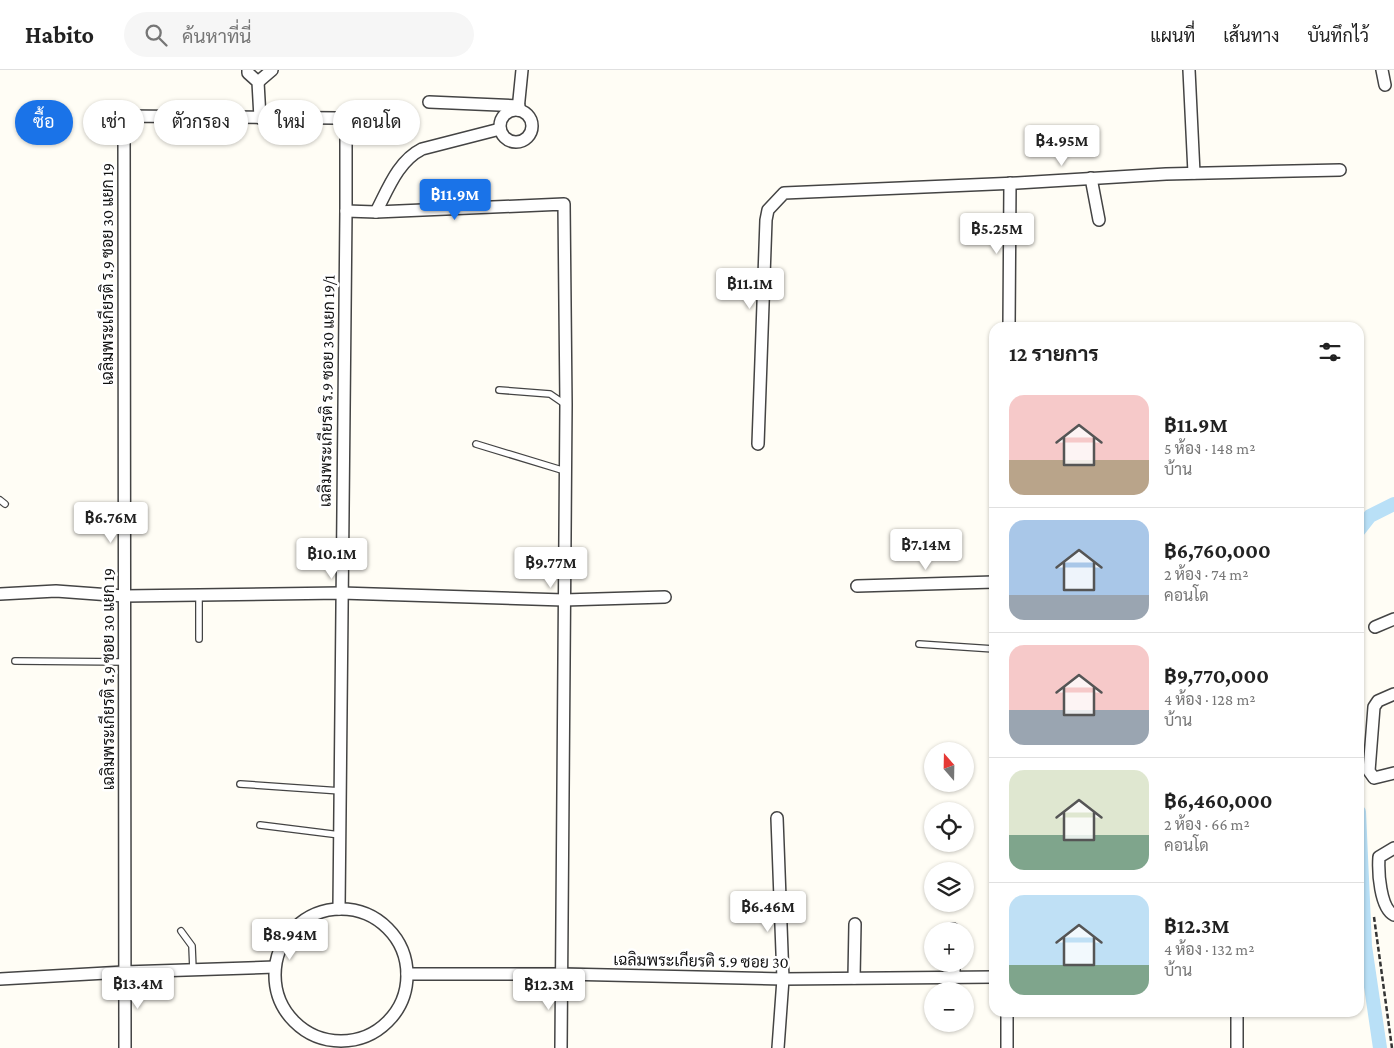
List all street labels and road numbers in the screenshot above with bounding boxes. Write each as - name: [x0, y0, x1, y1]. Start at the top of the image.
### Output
- street label: เฉลิมพระเกียรติ ร.9 ซอย 30 แยก 19: [96, 163, 116, 385]
- street label: เฉลิมพระเกียรติ ร.9 ซอย 30 แยก 19/1: [313, 275, 338, 507]
- street label: เฉลิมพระเกียรติ ร.9 ซอย 30 แยก 19: [97, 568, 117, 790]
- street label: เฉลิมพระเกียรติ ร.9 ซอย 30: [613, 948, 789, 971]

